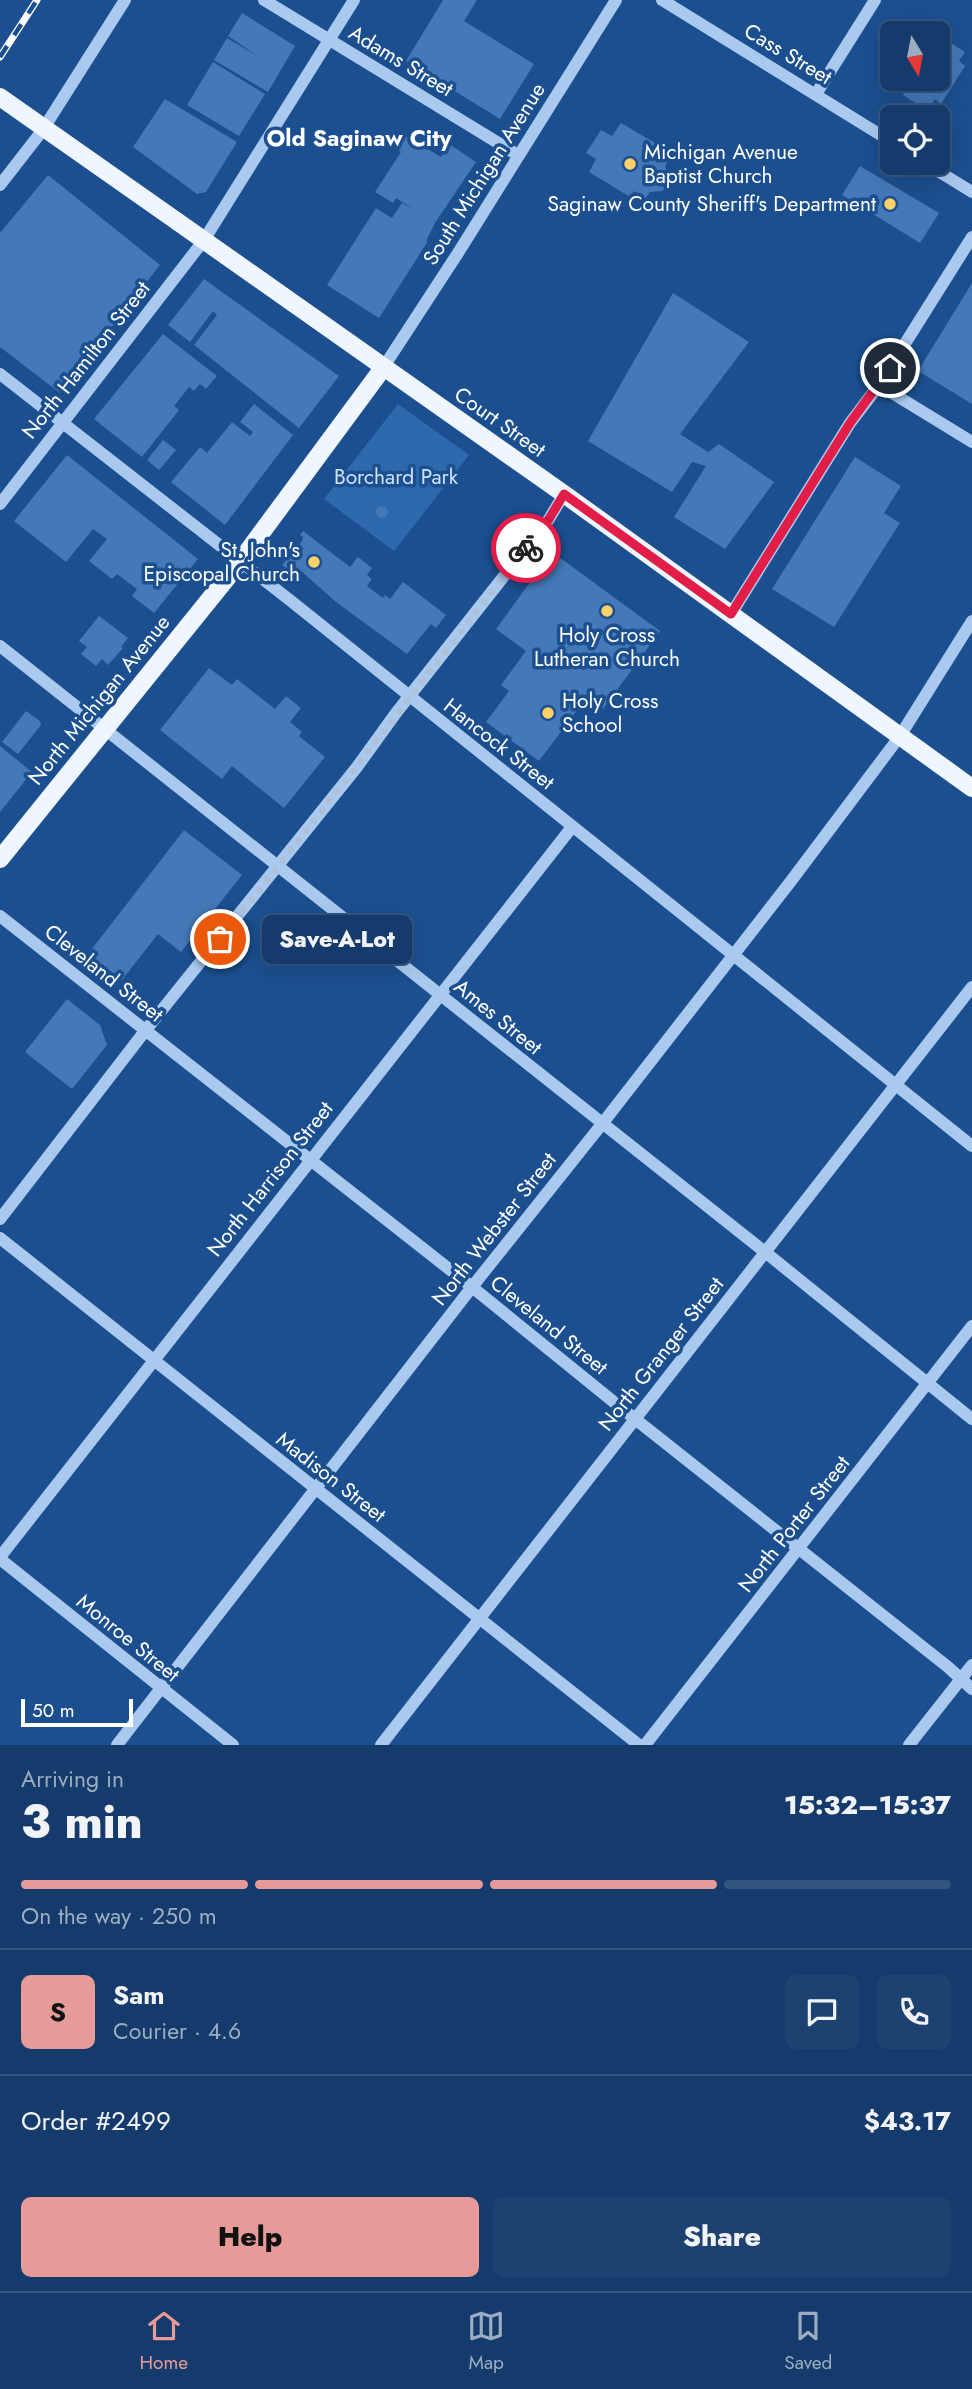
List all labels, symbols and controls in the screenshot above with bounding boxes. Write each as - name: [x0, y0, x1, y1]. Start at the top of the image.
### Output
- street label: Cass Street: [738, 16, 838, 92]
- street label: Adams Street: [343, 18, 459, 104]
- north arrow: [880, 21, 950, 91]
- map controls: [880, 21, 950, 175]
- street label: South Michigan Avenue: [416, 77, 553, 271]
- button: locate: [880, 105, 950, 175]
- district label: Old Saginaw City: [266, 121, 453, 155]
- place label: Michigan Avenue Baptist Church: [644, 137, 798, 191]
- marker: Michigan Avenue Baptist Church: [622, 156, 638, 172]
- place label: Saginaw County Sheriff's Department: [548, 189, 876, 219]
- marker: Saginaw County Sheriff's Department: [882, 196, 898, 212]
- street label: North Hamilton Street: [15, 275, 157, 445]
- pin: [860, 338, 920, 398]
- icon: home: [871, 349, 909, 387]
- street label: Court Street: [448, 379, 552, 465]
- park label: Borchard Park: [334, 462, 459, 492]
- courier: [491, 513, 561, 583]
- icon: bike: [507, 529, 545, 567]
- place label: St. John's Episcopal Church: [143, 535, 300, 589]
- marker: St. John's Episcopal Church: [306, 554, 322, 570]
- marker: Holy Cross Lutheran Church: [599, 603, 615, 619]
- street label: North Michigan Avenue: [21, 608, 177, 791]
- place label: Holy Cross Lutheran Church: [534, 620, 680, 674]
- place label: Holy Cross School: [562, 686, 659, 740]
- street label: Hancock Street: [437, 691, 561, 797]
- marker: Holy Cross School: [540, 705, 556, 721]
- pin: [190, 909, 250, 969]
- callout: Save-A-Lot: [262, 914, 412, 964]
- street label: Cleveland Street: [38, 917, 170, 1029]
- icon: bag: [201, 920, 239, 958]
- text: Save-A-Lot: [279, 922, 395, 956]
- street label: Ames Street: [447, 972, 549, 1062]
- street label: North Harrison Street: [200, 1095, 340, 1263]
- street label: North Webster Street: [425, 1146, 563, 1312]
- street label: Cleveland Street: [484, 1268, 614, 1382]
- street label: North Granger Street: [591, 1271, 731, 1437]
- street label: Madison Street: [270, 1425, 392, 1529]
- street label: North Porter Street: [731, 1449, 857, 1599]
- street label: Monroe Street: [70, 1587, 186, 1689]
- scale bar: [21, 1696, 133, 1728]
- text: 50 m: [32, 1697, 75, 1724]
- text: Arriving in: [21, 1762, 124, 1796]
- text: 15:32–15:37: [784, 1786, 951, 1824]
- text: 3 min: [21, 1789, 143, 1855]
- text: On the way · 250 m: [21, 1899, 217, 1933]
- button: chat: [785, 1975, 859, 2049]
- button: phone: [877, 1975, 951, 2049]
- text: Sam: [113, 1976, 165, 2014]
- text: S: [50, 1993, 66, 2031]
- text: Courier · 4.6: [113, 2014, 241, 2048]
- text: Order #2499: [21, 2102, 171, 2140]
- text: $43.17: [864, 2102, 951, 2140]
- button: Help: [21, 2197, 479, 2277]
- button: Share: [493, 2197, 951, 2277]
- tab: Home: [140, 2307, 188, 2376]
- tab: Map: [467, 2307, 505, 2376]
- tab: Saved: [784, 2307, 832, 2376]

